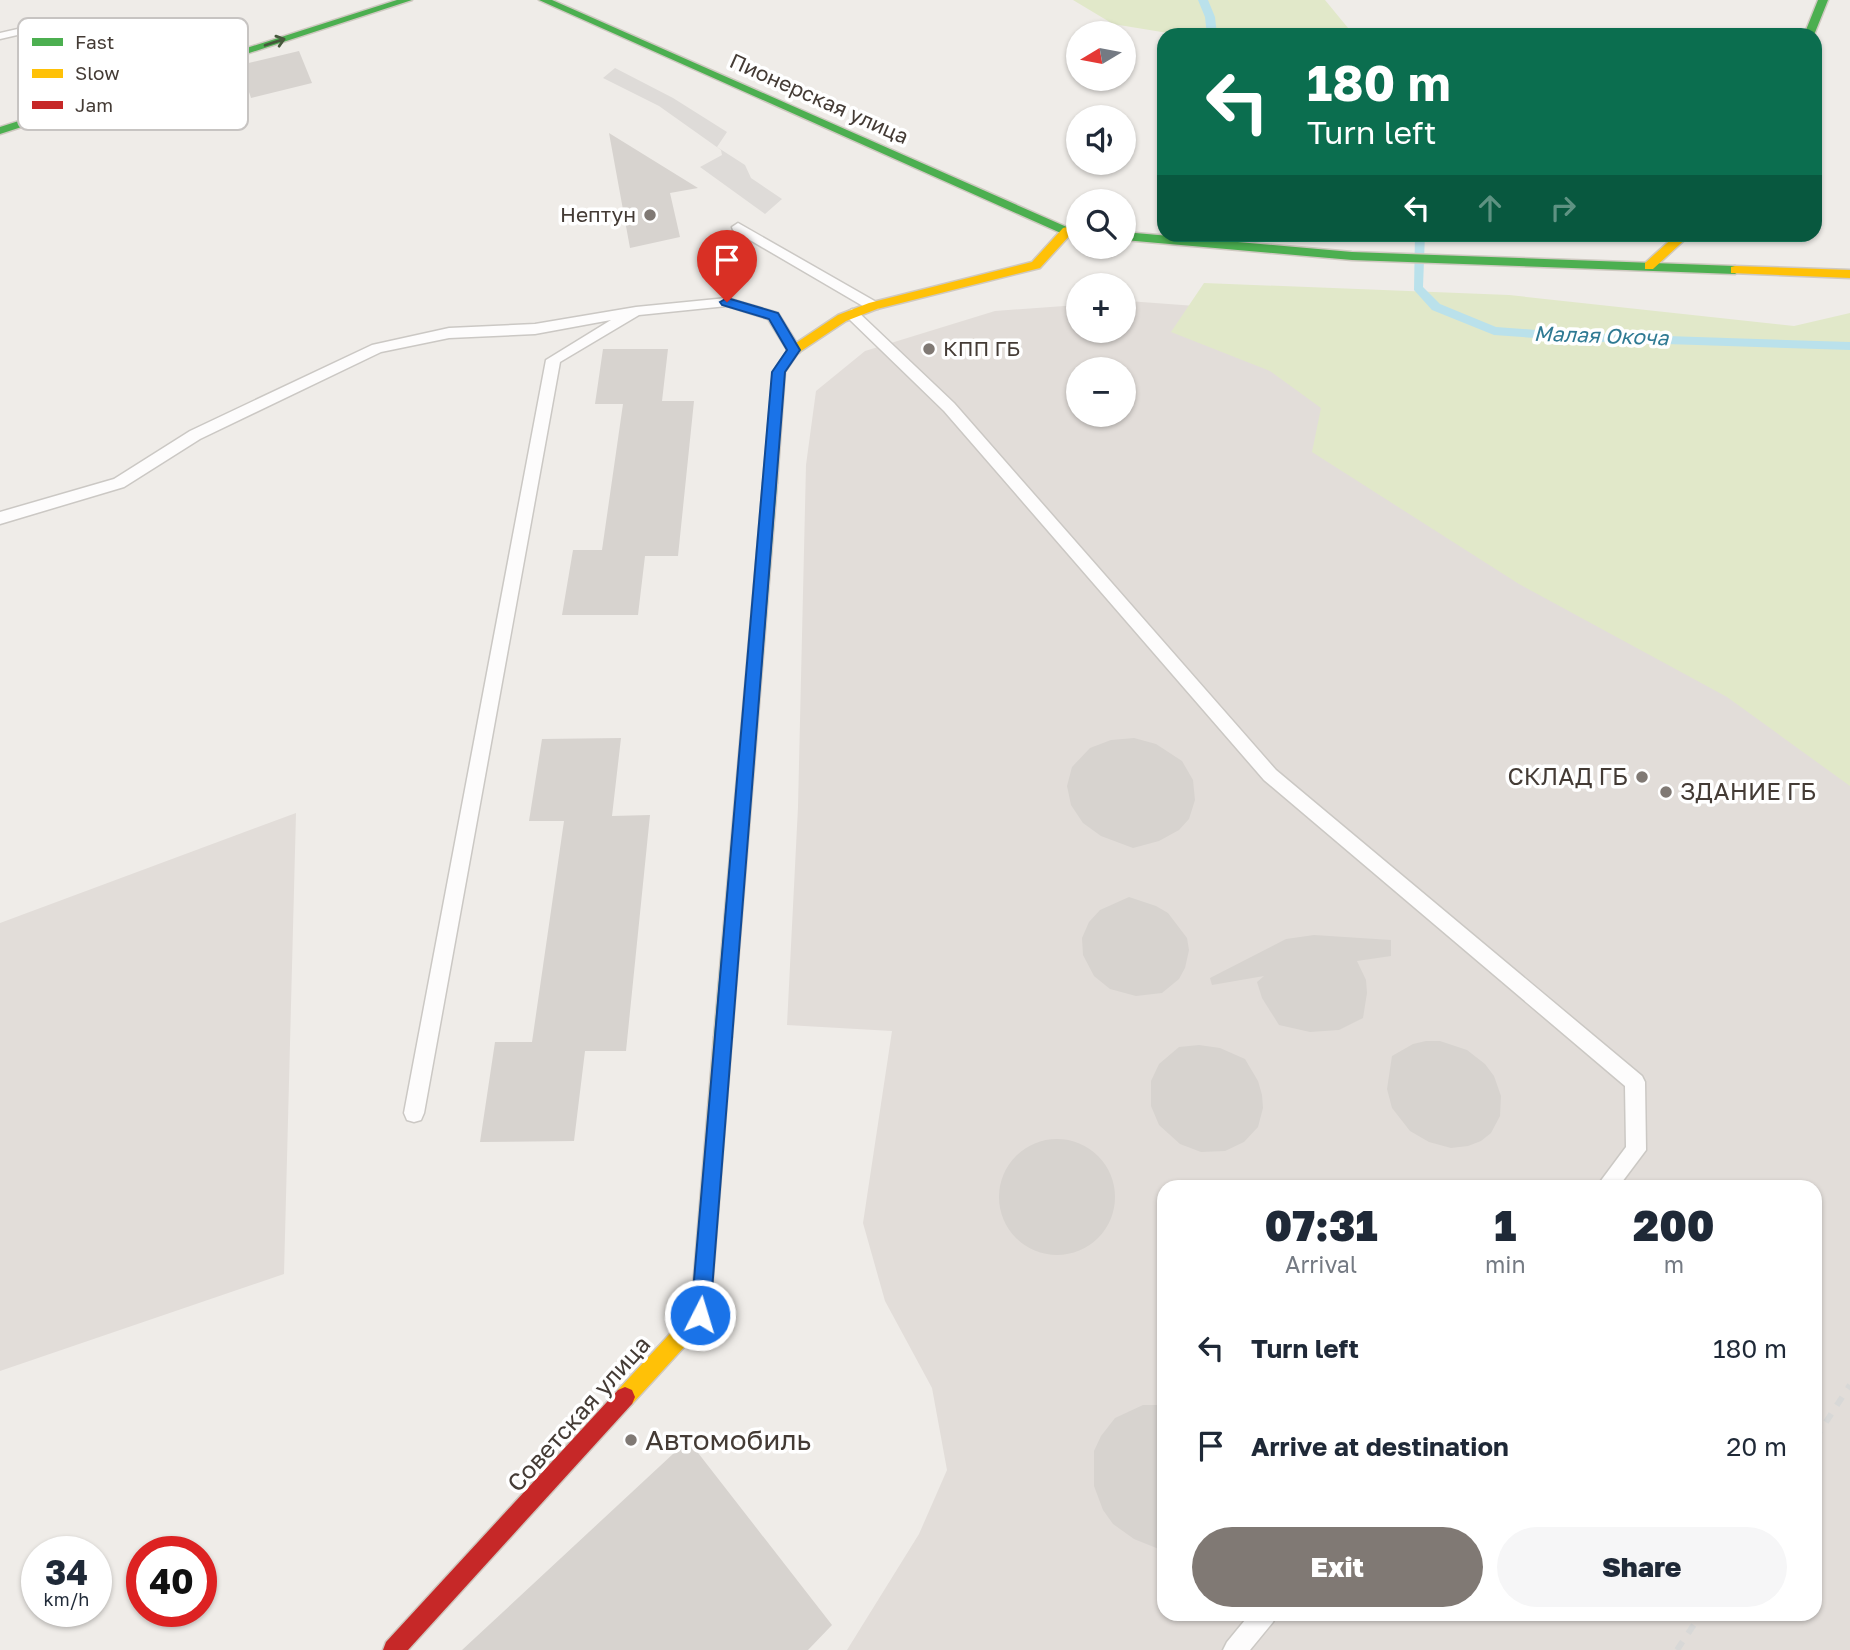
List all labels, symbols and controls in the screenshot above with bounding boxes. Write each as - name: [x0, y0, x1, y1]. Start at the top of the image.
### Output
- legend: [18, 18, 248, 130]
- north arrow: [1066, 21, 1136, 91]
- map controls: [1066, 21, 1136, 427]
- text: Fast: [75, 30, 114, 53]
- one-way arrow: [263, 35, 285, 47]
- street label: Пионерская улица: [726, 47, 913, 149]
- text: 180 m: [1307, 53, 1451, 112]
- icon: left: [1192, 56, 1283, 147]
- text: Slow: [75, 61, 120, 84]
- text: Jam: [75, 93, 113, 116]
- button: sound: [1066, 105, 1136, 175]
- text: Turn left: [1307, 113, 1436, 151]
- button: search: [1066, 189, 1136, 259]
- icon: left: [1398, 189, 1436, 227]
- icon: ahead: [1471, 189, 1509, 227]
- icon: right: [1544, 189, 1582, 227]
- place label: Нептун: [560, 201, 636, 227]
- marker: Нептун: [642, 207, 658, 223]
- pin: [697, 230, 757, 302]
- icon: arrive: [708, 241, 746, 279]
- button: +: [1066, 273, 1136, 343]
- water label: Малая Окоча: [1533, 320, 1670, 350]
- place label: КПП ГБ: [943, 335, 1020, 361]
- marker: КПП ГБ: [921, 341, 937, 357]
- button: −: [1066, 357, 1136, 427]
- place label: СКЛАД ГБ: [1508, 761, 1628, 790]
- marker: СКЛАД ГБ: [1634, 769, 1650, 785]
- place label: ЗДАНИЕ ГБ: [1680, 776, 1816, 805]
- marker: ЗДАНИЕ ГБ: [1658, 784, 1674, 800]
- text: 07:31: [1264, 1200, 1378, 1250]
- text: 1: [1494, 1200, 1516, 1250]
- text: 200: [1633, 1200, 1715, 1250]
- text: Arrival: [1285, 1250, 1357, 1278]
- text: min: [1485, 1250, 1526, 1278]
- text: m: [1664, 1250, 1684, 1278]
- position arrow: [663, 1278, 737, 1352]
- street label: Советская улица: [500, 1329, 655, 1497]
- icon: left: [1192, 1329, 1230, 1367]
- text: Turn left: [1251, 1333, 1359, 1364]
- text: 180 m: [1713, 1333, 1787, 1364]
- place label: Автомобиль: [645, 1423, 811, 1456]
- icon: arrive: [1192, 1427, 1230, 1465]
- text: Arrive at destination: [1251, 1431, 1509, 1462]
- text: 20 m: [1726, 1431, 1787, 1462]
- marker: Автомобиль: [623, 1432, 639, 1448]
- button: Exit: [1192, 1527, 1483, 1607]
- button: Share: [1497, 1527, 1787, 1607]
- speed limit sign: 40: [126, 1536, 217, 1627]
- text: 34: [45, 1551, 88, 1593]
- text: km/h: [44, 1588, 89, 1610]

